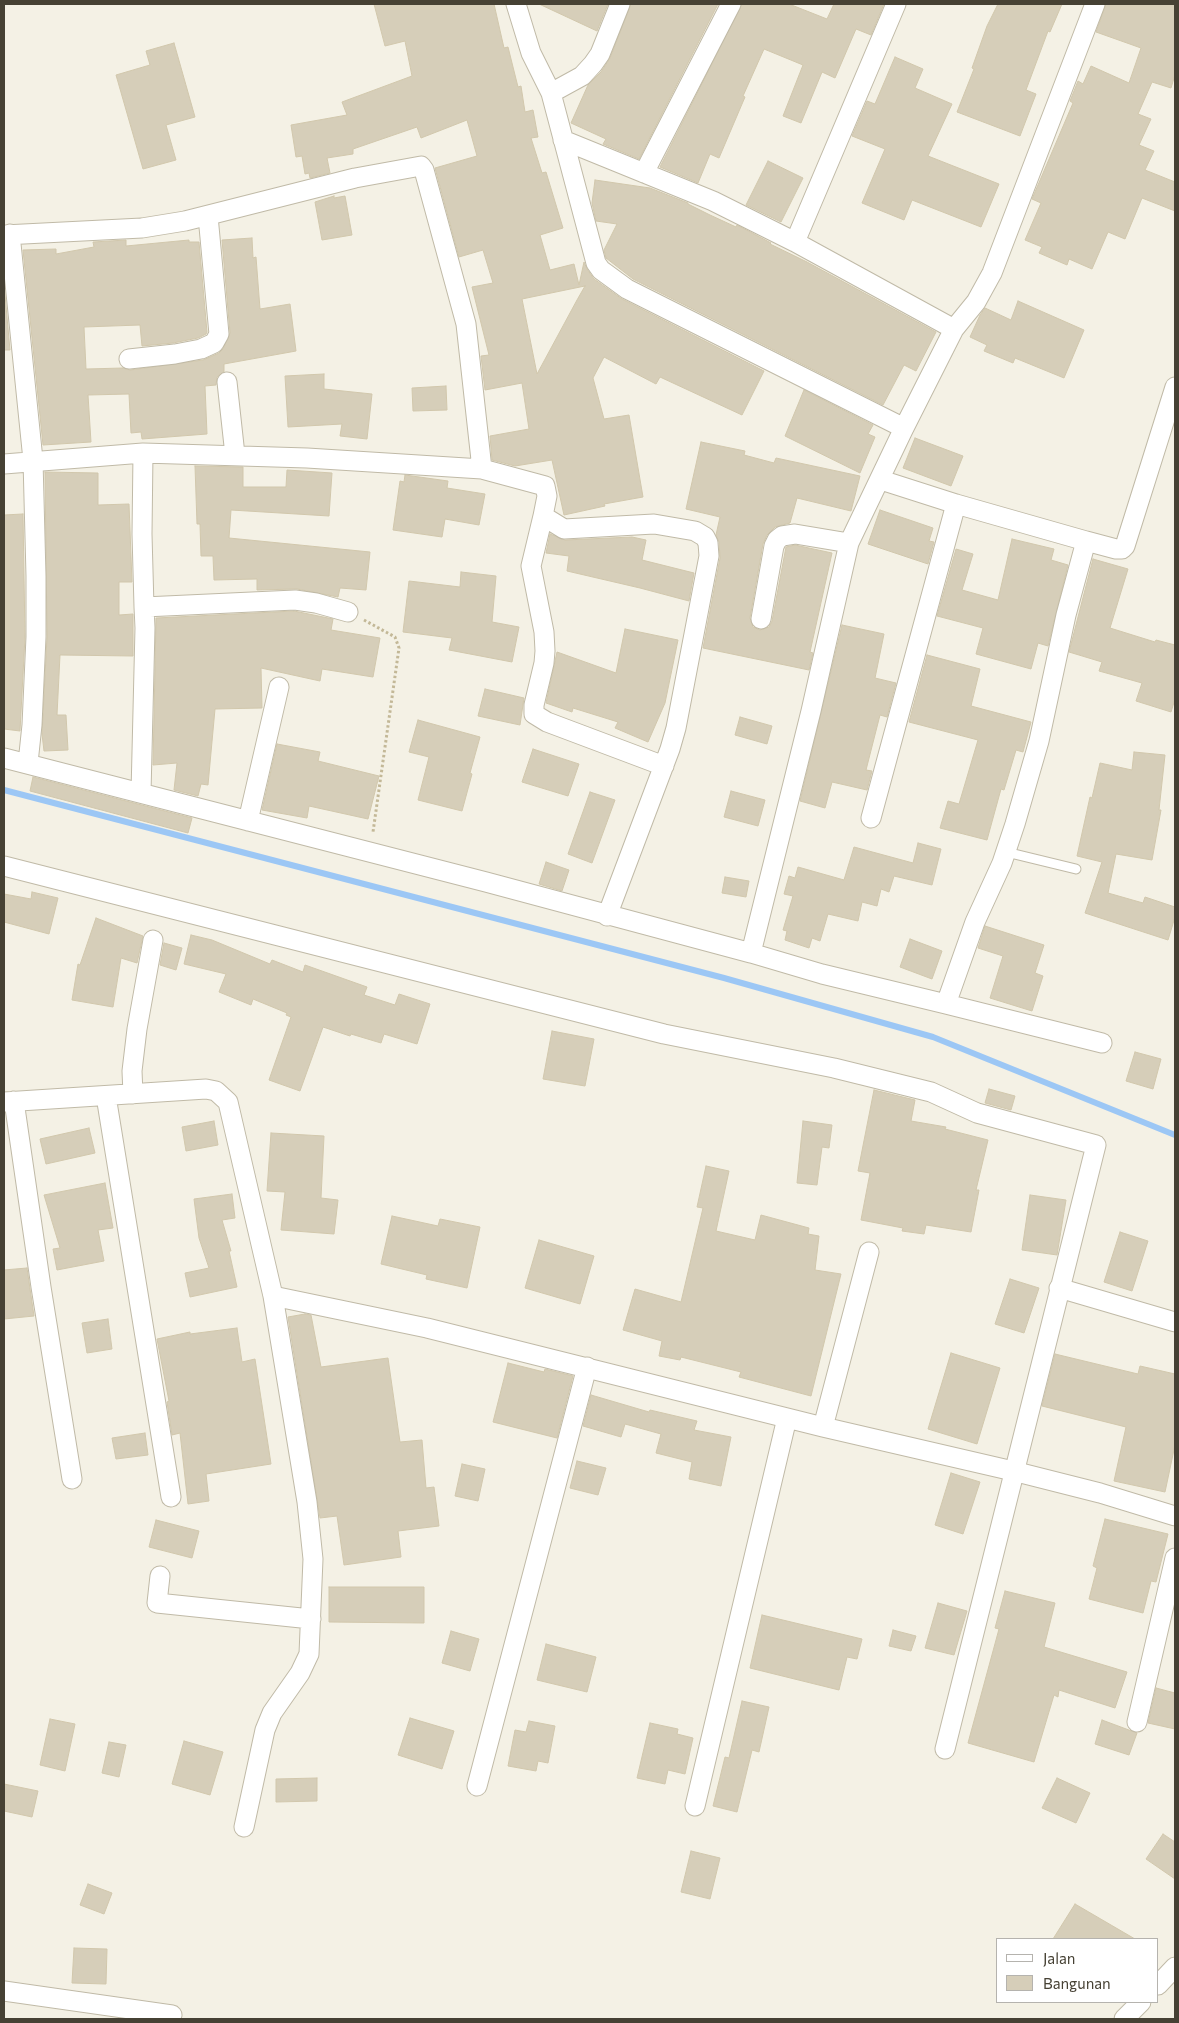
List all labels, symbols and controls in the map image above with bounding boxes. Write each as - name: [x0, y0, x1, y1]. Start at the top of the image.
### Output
- legend: [996, 1938, 1159, 2003]
- text: Jalan: [1043, 1949, 1075, 1967]
- text: Bangunan: [1043, 1974, 1111, 1992]

